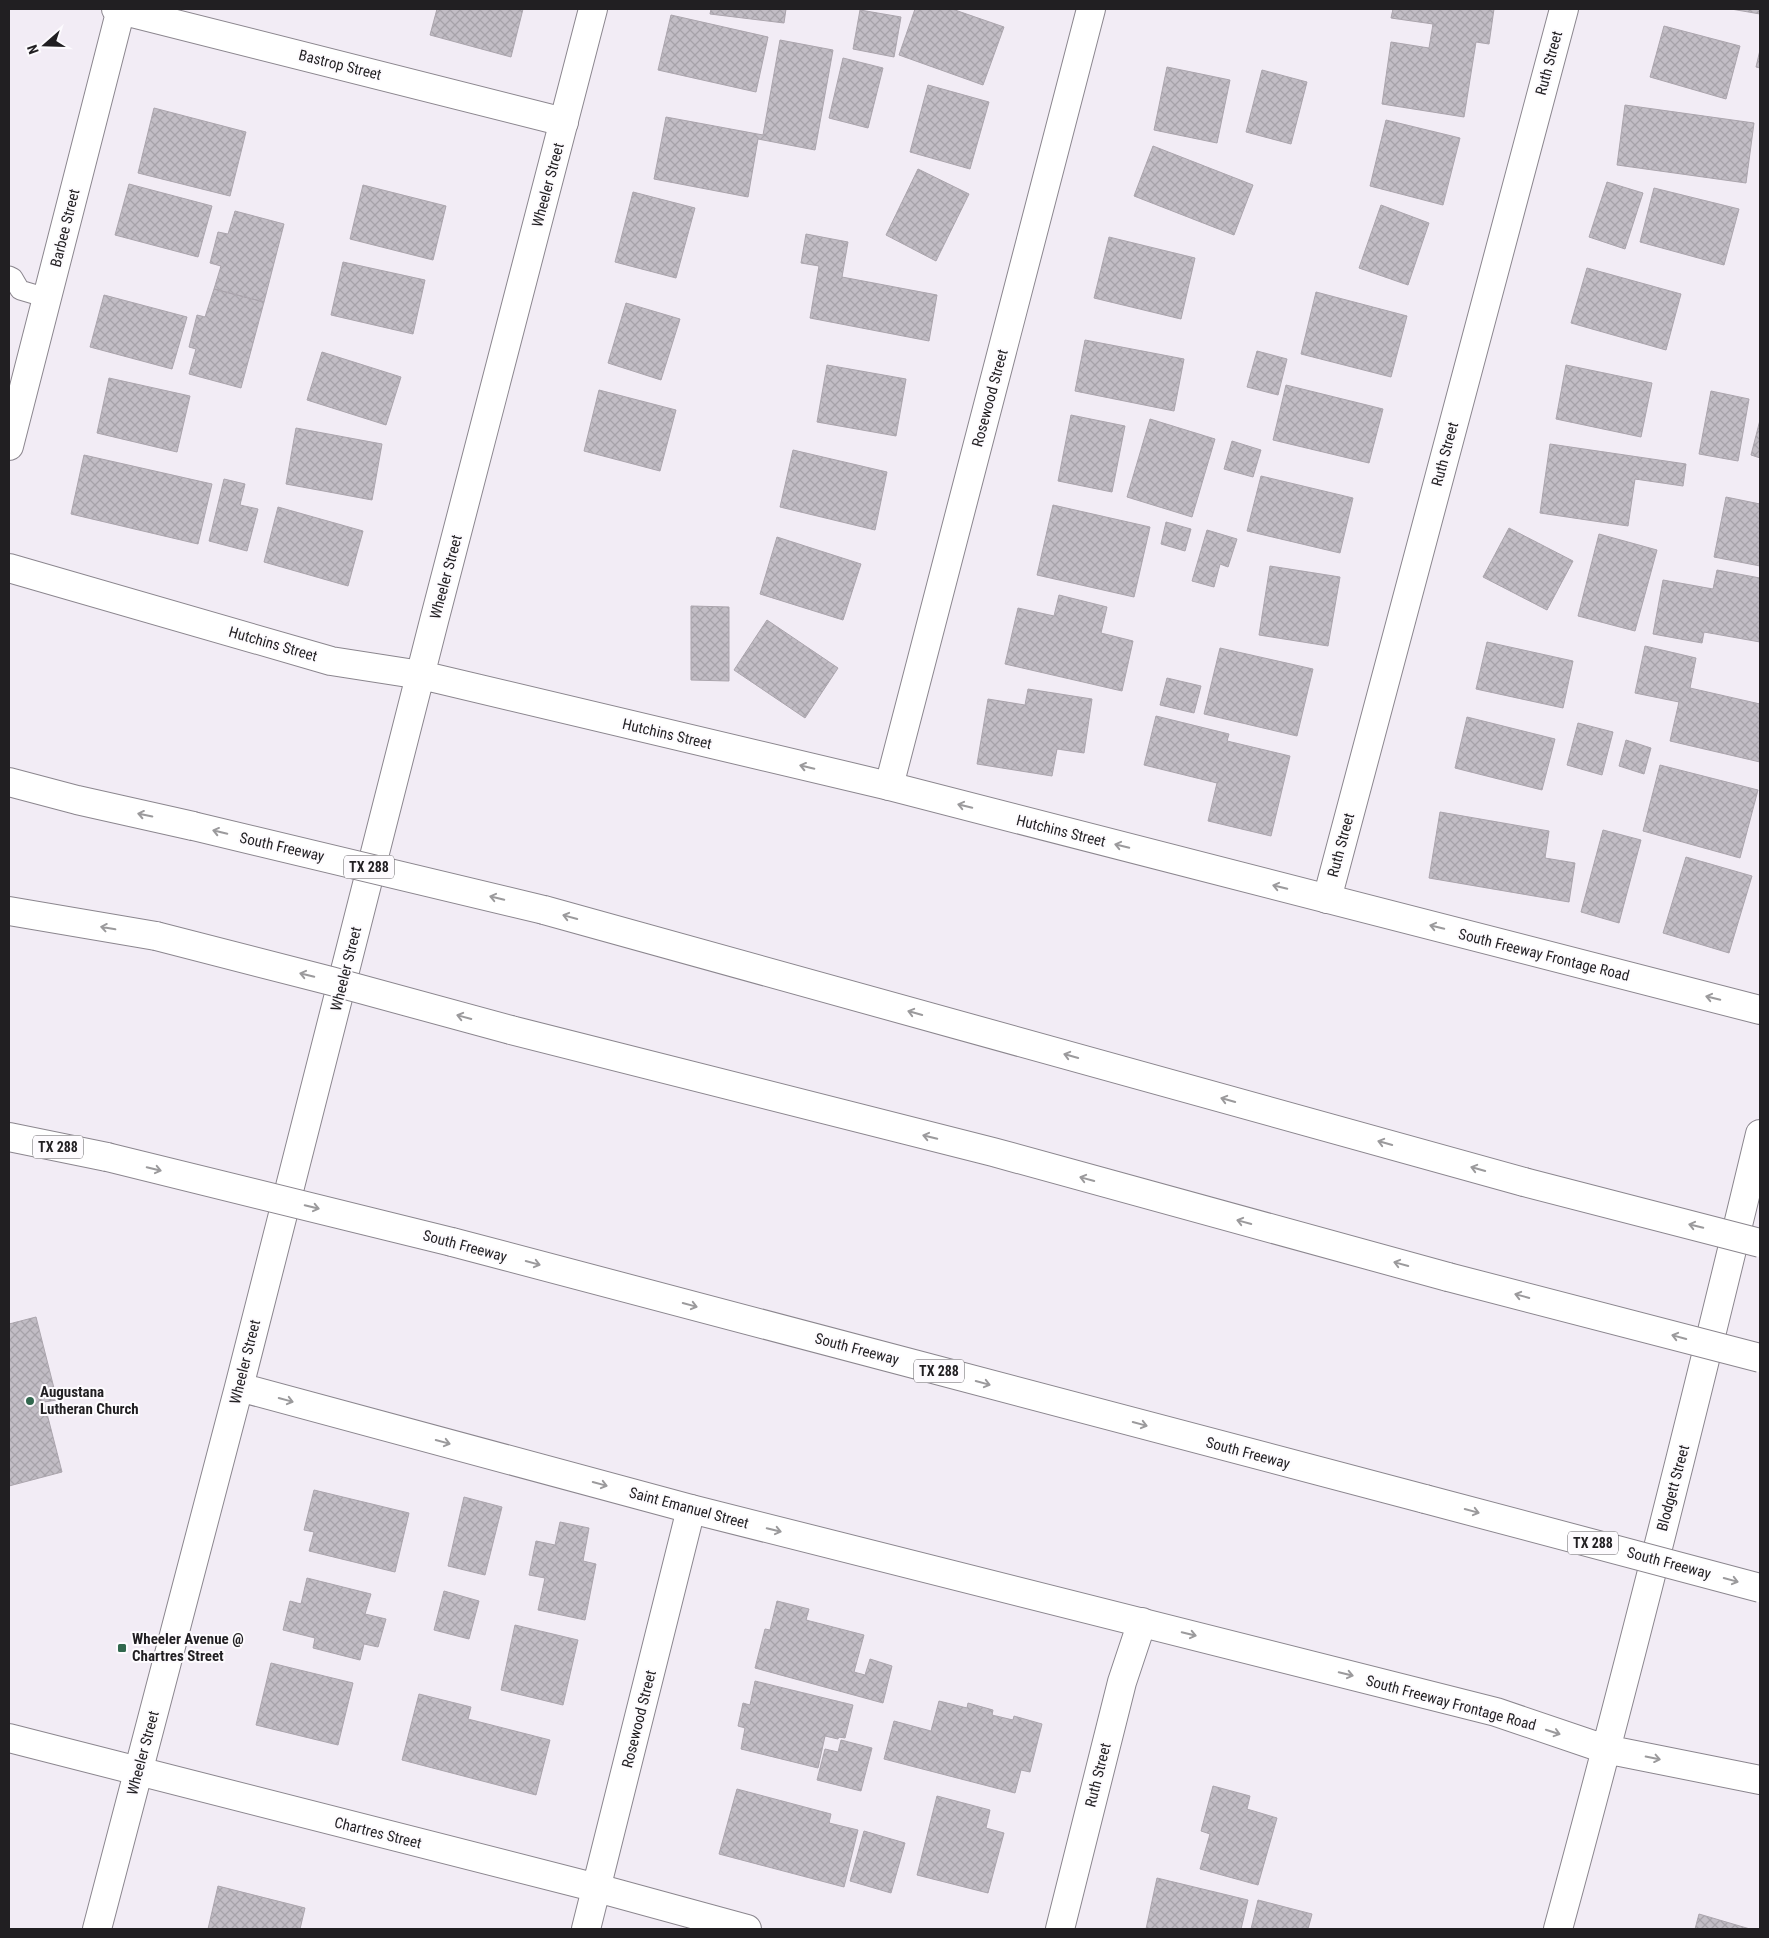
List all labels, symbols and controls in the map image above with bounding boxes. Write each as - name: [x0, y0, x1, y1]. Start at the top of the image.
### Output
- north arrow: [20, 20, 70, 70]
- street label: Ruth Street: [1532, 29, 1566, 97]
- text: N: [24, 43, 42, 56]
- street label: Bastrop Street: [297, 46, 383, 84]
- street label: Wheeler Street: [528, 141, 568, 229]
- street label: Barbee Street: [47, 187, 83, 269]
- street label: Rosewood Street: [968, 347, 1012, 449]
- street label: Ruth Street: [1428, 420, 1462, 488]
- street label: Wheeler Street: [426, 533, 466, 621]
- street label: Hutchins Street: [227, 623, 319, 665]
- street label: Hutchins Street: [620, 715, 714, 753]
- one-way arrow: [800, 762, 816, 771]
- one-way arrow: [957, 801, 973, 810]
- one-way arrow: [138, 810, 154, 819]
- street label: Hutchins Street: [1015, 811, 1107, 851]
- street label: Ruth Street: [1324, 811, 1358, 879]
- one-way arrow: [212, 827, 228, 836]
- street label: South Freeway: [238, 829, 326, 865]
- one-way arrow: [1115, 841, 1131, 851]
- road number: TX 288: [344, 856, 394, 879]
- one-way arrow: [1272, 882, 1288, 891]
- one-way arrow: [490, 893, 506, 902]
- one-way arrow: [563, 911, 579, 921]
- one-way arrow: [1429, 922, 1445, 931]
- one-way arrow: [101, 923, 117, 933]
- street label: Wheeler Street: [327, 925, 365, 1013]
- street label: South Freeway Frontage Road: [1457, 925, 1631, 985]
- one-way arrow: [299, 970, 315, 979]
- one-way arrow: [1705, 993, 1721, 1002]
- one-way arrow: [907, 1007, 923, 1017]
- one-way arrow: [456, 1012, 472, 1021]
- one-way arrow: [1064, 1051, 1080, 1060]
- one-way arrow: [1220, 1094, 1236, 1104]
- one-way arrow: [923, 1131, 939, 1141]
- road number: TX 288: [33, 1136, 83, 1158]
- one-way arrow: [1377, 1138, 1393, 1148]
- one-way arrow: [1470, 1164, 1486, 1173]
- one-way arrow: [146, 1165, 162, 1174]
- one-way arrow: [1080, 1173, 1096, 1183]
- one-way arrow: [304, 1203, 320, 1212]
- one-way arrow: [1236, 1216, 1252, 1226]
- one-way arrow: [1689, 1221, 1705, 1230]
- street label: South Freeway: [421, 1226, 509, 1266]
- one-way arrow: [525, 1259, 541, 1269]
- one-way arrow: [1393, 1259, 1409, 1269]
- one-way arrow: [1514, 1291, 1530, 1300]
- one-way arrow: [682, 1301, 698, 1310]
- street label: Wheeler Street: [226, 1318, 264, 1406]
- street label: South Freeway: [813, 1329, 901, 1369]
- one-way arrow: [1672, 1332, 1688, 1341]
- road number: TX 288: [914, 1360, 964, 1382]
- one-way arrow: [974, 1378, 990, 1388]
- place label: Augustana Lutheran Church: [40, 1383, 139, 1418]
- marker: Augustana Lutheran Church: [24, 1395, 36, 1407]
- one-way arrow: [278, 1395, 294, 1405]
- one-way arrow: [1131, 1420, 1147, 1429]
- street label: South Freeway: [1204, 1433, 1292, 1473]
- one-way arrow: [435, 1438, 451, 1447]
- street label: Blodgett Street: [1653, 1443, 1693, 1533]
- one-way arrow: [591, 1480, 607, 1490]
- street label: Saint Emanuel Street: [627, 1483, 751, 1533]
- one-way arrow: [1464, 1507, 1480, 1516]
- one-way arrow: [766, 1526, 782, 1535]
- road number: TX 288: [1568, 1532, 1618, 1555]
- street label: South Freeway: [1625, 1543, 1713, 1583]
- one-way arrow: [1722, 1576, 1738, 1585]
- place label: Wheeler Avenue @ Chartres Street: [132, 1630, 244, 1665]
- one-way arrow: [1180, 1630, 1196, 1639]
- marker: Wheeler Avenue @ Chartres Street: [116, 1642, 128, 1654]
- street label: Rosewood Street: [618, 1668, 660, 1770]
- one-way arrow: [1338, 1670, 1354, 1679]
- street label: South Freeway Frontage Road: [1364, 1672, 1538, 1734]
- street label: Wheeler Street: [123, 1709, 163, 1797]
- one-way arrow: [1545, 1727, 1561, 1737]
- street label: Ruth Street: [1081, 1741, 1115, 1809]
- one-way arrow: [1644, 1754, 1660, 1764]
- street label: Chartres Street: [333, 1813, 423, 1853]

